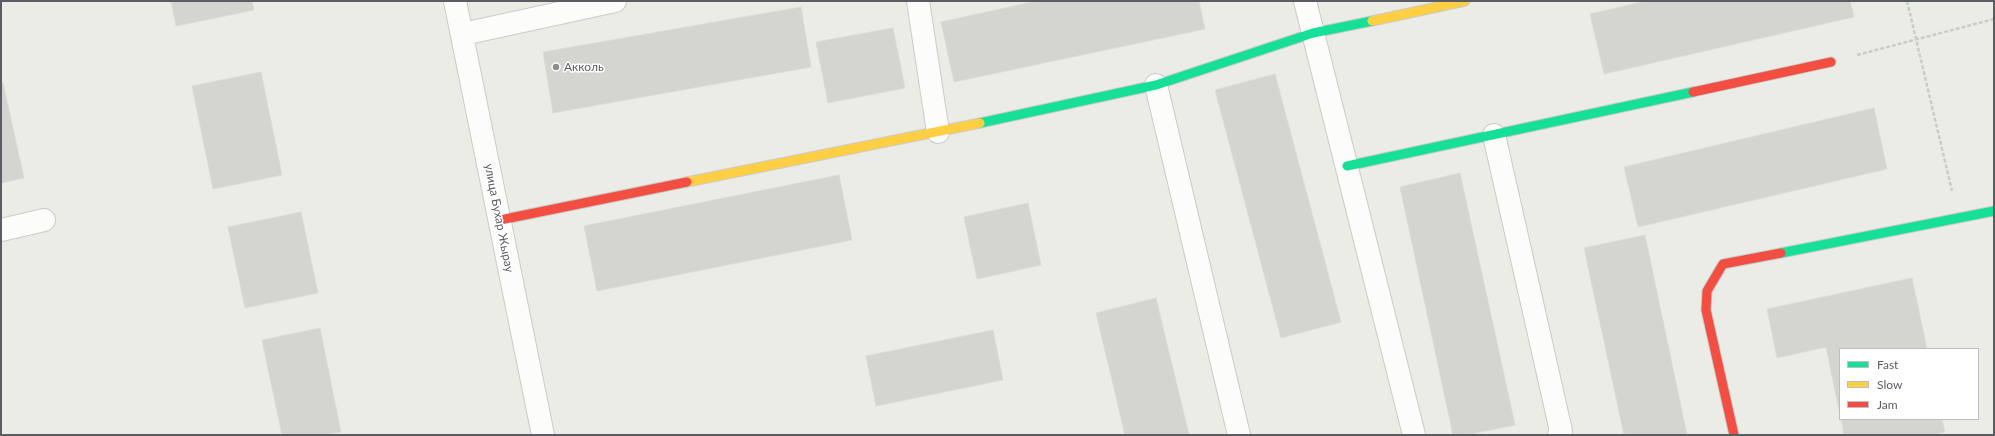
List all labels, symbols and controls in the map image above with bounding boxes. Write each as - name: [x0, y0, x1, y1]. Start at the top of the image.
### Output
- place label: Акколь: [564, 60, 604, 74]
- marker: Акколь: [551, 62, 561, 72]
- street label: улица Бухар Жырау: [481, 162, 517, 274]
- legend: [1839, 348, 1979, 420]
- text: Fast: [1877, 357, 1898, 372]
- text: Slow: [1877, 377, 1902, 392]
- text: Jam: [1877, 397, 1898, 412]

